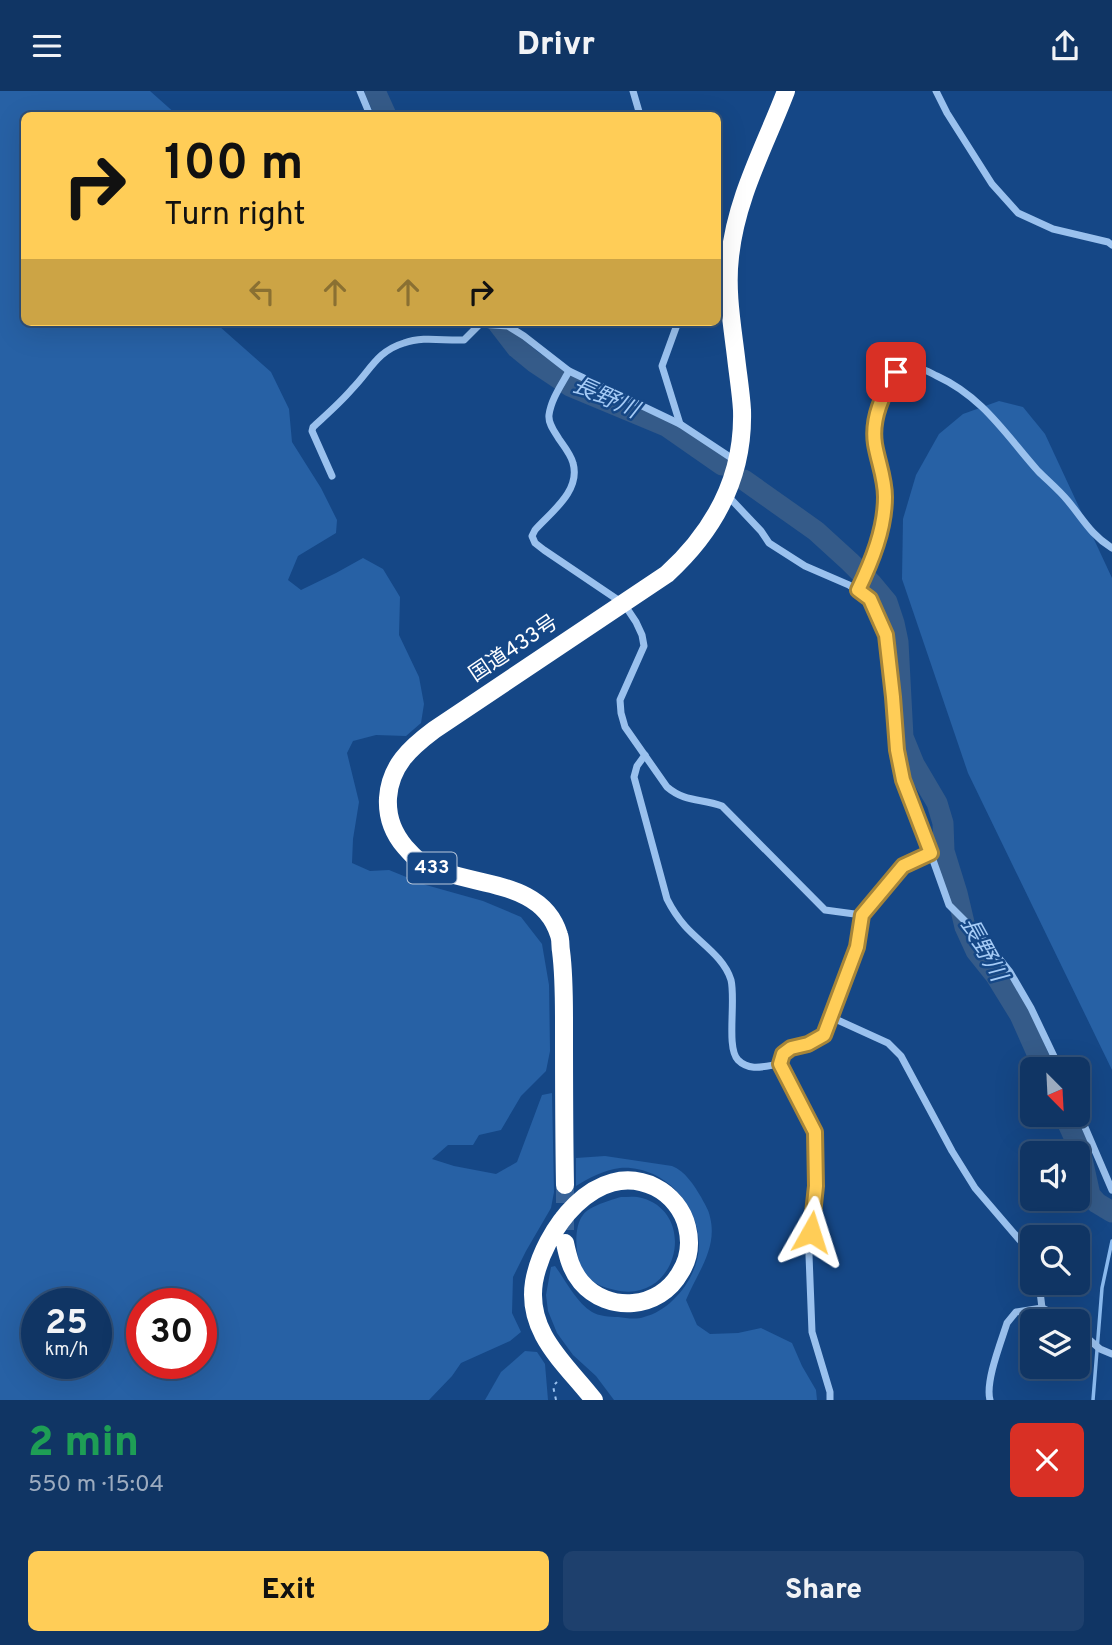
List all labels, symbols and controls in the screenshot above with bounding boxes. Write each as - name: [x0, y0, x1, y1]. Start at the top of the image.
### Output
- text: Drivr: [517, 26, 595, 66]
- icon: menu: [28, 27, 66, 65]
- icon: share: [1046, 27, 1084, 65]
- text: 100 m: [164, 135, 303, 197]
- icon: right: [49, 140, 140, 231]
- text: Turn right: [164, 196, 306, 236]
- icon: left: [243, 273, 281, 311]
- icon: ahead: [316, 273, 354, 311]
- icon: ahead: [389, 273, 427, 311]
- icon: right: [462, 273, 500, 311]
- pin: [866, 342, 926, 402]
- icon: arrive: [877, 353, 915, 391]
- water label: 長野川: [568, 372, 645, 427]
- street label: 国道433号: [464, 609, 564, 689]
- road number: 433: [408, 853, 457, 883]
- water label: 長野川: [953, 913, 1013, 990]
- north arrow: [1020, 1057, 1090, 1127]
- map controls: [1020, 1057, 1090, 1379]
- button: sound: [1020, 1141, 1090, 1211]
- position arrow: [774, 1195, 848, 1269]
- button: search: [1020, 1225, 1090, 1295]
- speed limit sign: 30: [126, 1288, 217, 1379]
- text: 25: [45, 1302, 88, 1346]
- button: layers: [1020, 1309, 1090, 1379]
- text: km/h: [45, 1339, 88, 1362]
- text: 2 min: [28, 1418, 139, 1471]
- button: close: [1010, 1423, 1084, 1497]
- text: 550 m · 15:04: [28, 1471, 164, 1500]
- button: Exit: [28, 1551, 549, 1631]
- button: Share: [563, 1551, 1084, 1631]

